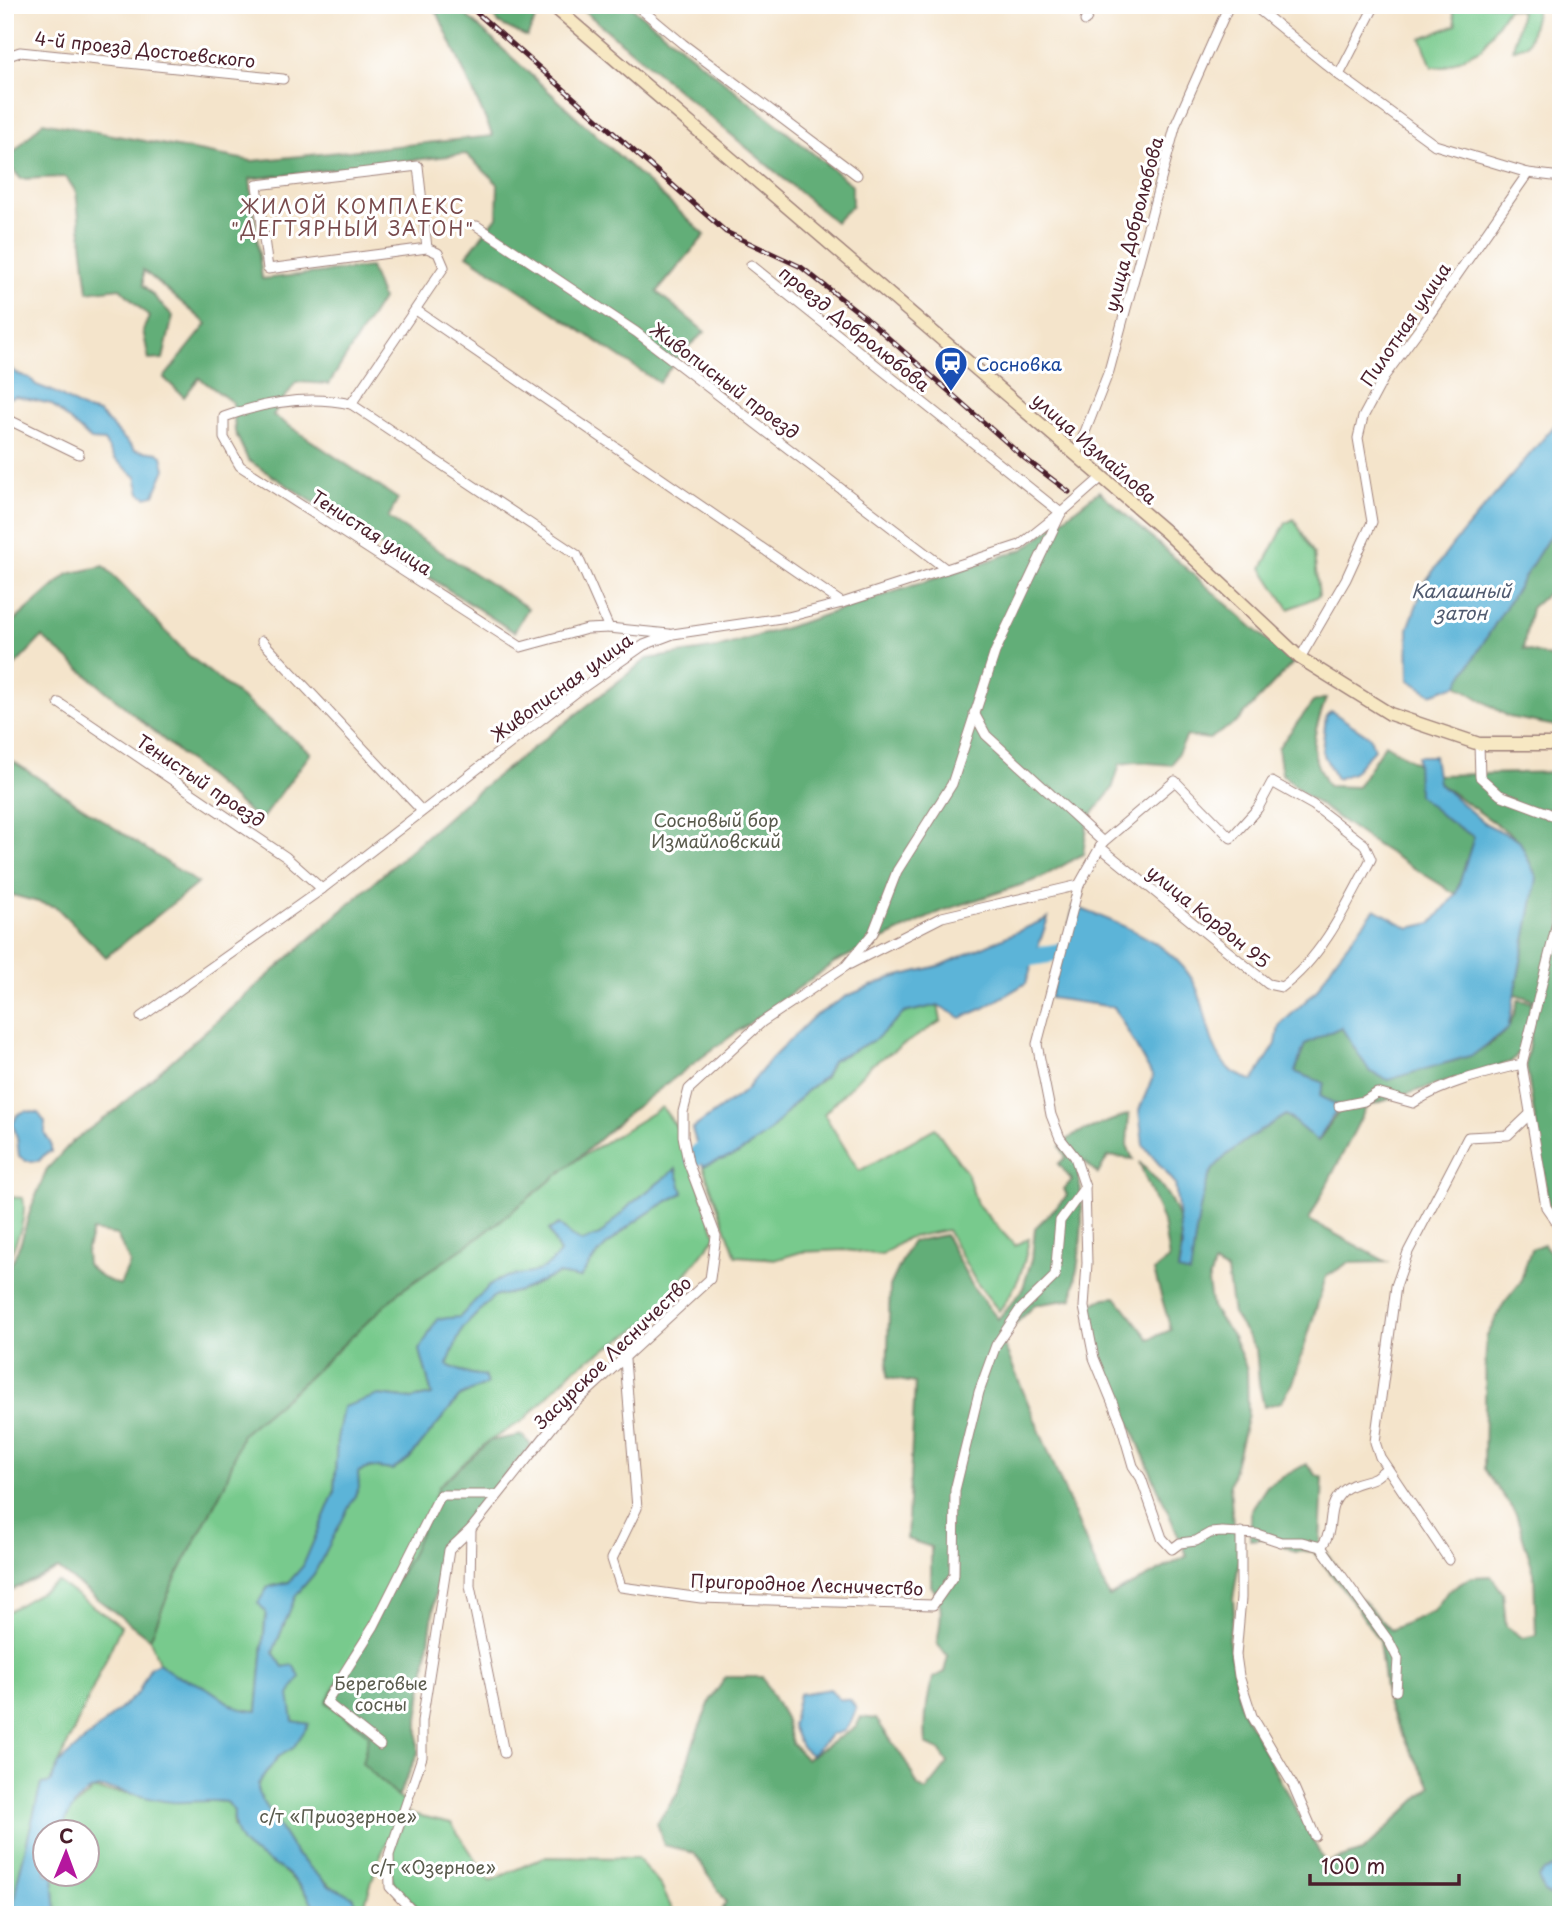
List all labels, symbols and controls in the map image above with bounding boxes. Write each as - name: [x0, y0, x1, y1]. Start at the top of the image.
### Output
- street label: 4-й проезд Достоевского: [33, 24, 257, 74]
- street label: улица Добролюбова: [1097, 133, 1170, 315]
- district label: ЖИЛОЙ КОМПЛЕКС "ДЕГТЯРНЫЙ ЗАТОН": [231, 192, 475, 242]
- street label: Пилотная улица: [1353, 256, 1457, 391]
- street label: проезд Добролюбова: [774, 259, 937, 398]
- street label: Живописный проезд: [645, 315, 805, 445]
- station icon: Сосновка: [932, 344, 970, 393]
- place label: Сосновка: [976, 350, 1063, 377]
- street label: улица Измайлова: [1026, 386, 1164, 511]
- street label: Тенистая улица: [306, 483, 438, 582]
- water label: Калашный затон: [1411, 576, 1513, 626]
- street label: Живописная улица: [484, 626, 638, 748]
- street label: Тенистый проезд: [131, 727, 271, 833]
- park label: Сосновый бор Измайловский: [651, 806, 781, 854]
- street label: улица Кордон 95: [1142, 858, 1276, 974]
- street label: Засурское Лесничество: [526, 1269, 697, 1435]
- street label: Пригородное Лесничество: [690, 1566, 924, 1602]
- park label: Береговые сосны: [334, 1669, 428, 1717]
- park label: с/т «Приозерное»: [259, 1802, 417, 1829]
- north arrow: [32, 1818, 102, 1888]
- text: С: [59, 1821, 74, 1849]
- scale bar: [1310, 1843, 1459, 1887]
- text: 100 m: [1321, 1849, 1385, 1881]
- park label: с/т «Озерное»: [370, 1853, 496, 1880]

